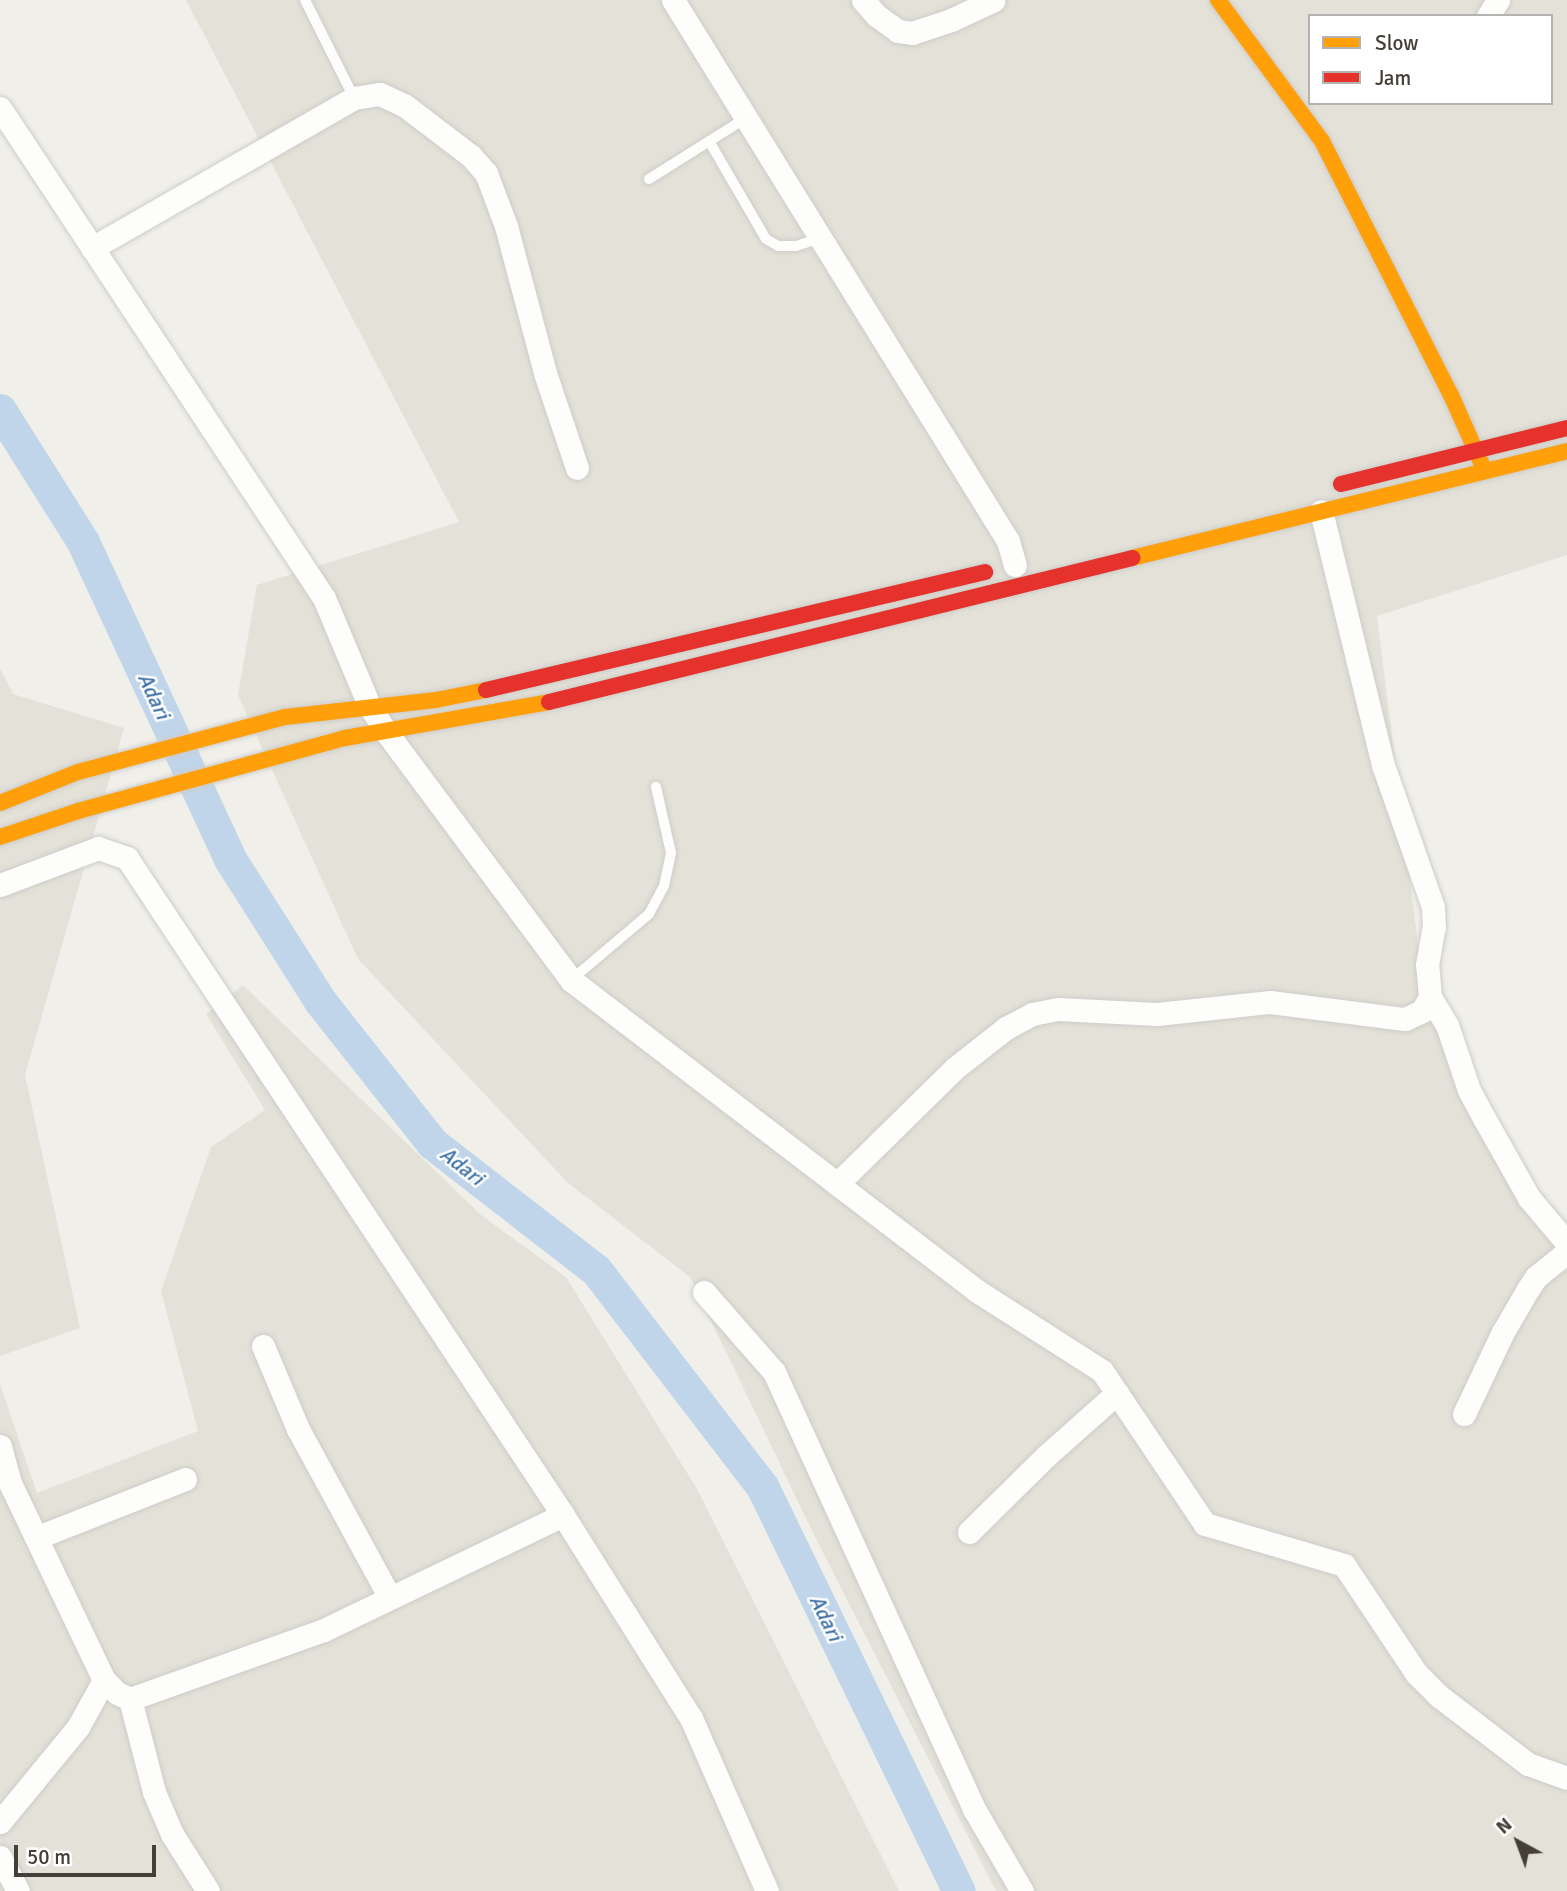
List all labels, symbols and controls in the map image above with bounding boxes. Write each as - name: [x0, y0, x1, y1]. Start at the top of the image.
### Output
- legend: [1308, 14, 1553, 105]
- text: Slow: [1375, 30, 1419, 56]
- text: Jam: [1375, 65, 1411, 91]
- water label: Adari: [132, 669, 176, 723]
- water label: Adari: [435, 1141, 489, 1191]
- water label: Adari: [804, 1591, 848, 1645]
- north arrow: [1483, 1807, 1553, 1877]
- text: N: [1491, 1813, 1517, 1840]
- scale bar: [18, 1832, 159, 1876]
- text: 50 m: [27, 1844, 71, 1870]

